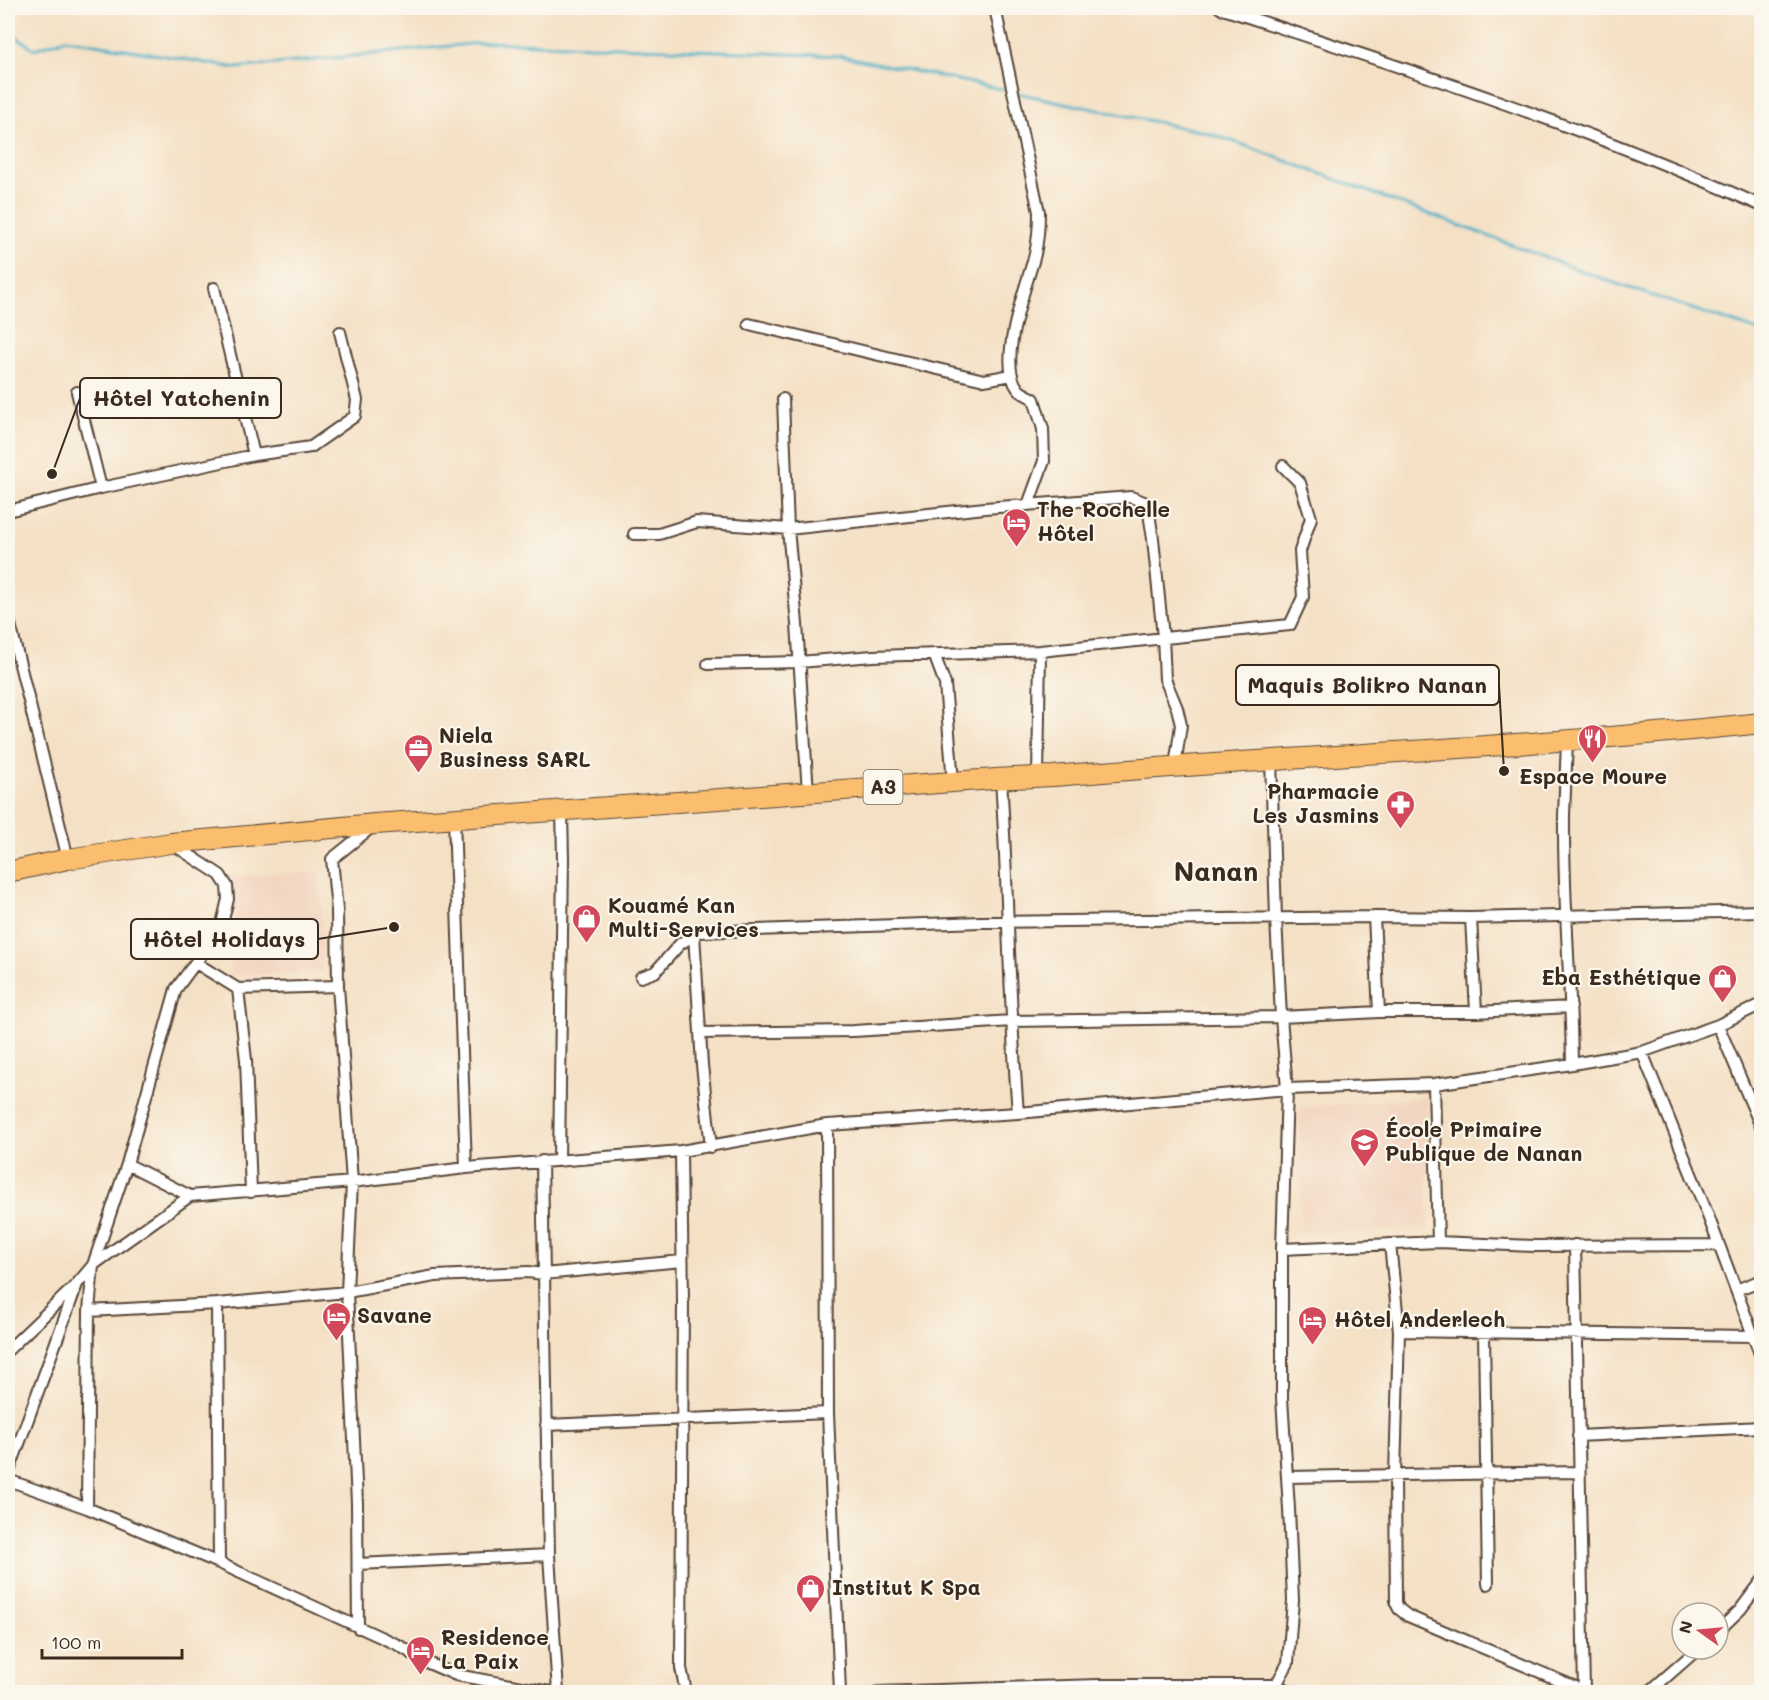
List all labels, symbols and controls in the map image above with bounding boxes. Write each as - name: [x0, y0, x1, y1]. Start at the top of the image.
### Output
- callout: Hôtel Yatchenin: [80, 378, 281, 418]
- text: Hôtel Yatchenin: [92, 383, 270, 412]
- place label: The Rochelle Hôtel: [1037, 495, 1170, 546]
- hotel icon: The Rochelle Hôtel: [1000, 506, 1032, 548]
- callout: Maquis Bolikro Nanan: [1236, 665, 1499, 705]
- text: Maquis Bolikro Nanan: [1247, 670, 1487, 699]
- place label: Niela Business SARL: [439, 721, 591, 772]
- restaurant icon: Espace Moure: [1577, 722, 1609, 764]
- office icon: Niela Business SARL: [402, 732, 434, 774]
- place label: Espace Moure: [1519, 762, 1667, 789]
- road number: A3: [864, 770, 902, 804]
- place label: Pharmacie Les Jasmins: [1252, 777, 1379, 828]
- pharmacy icon: Pharmacie Les Jasmins: [1384, 788, 1416, 830]
- district label: Nanan: [1174, 853, 1258, 888]
- place label: Kouamé Kan Multi-Services: [608, 891, 759, 942]
- shop icon: Kouamé Kan Multi-Services: [571, 902, 603, 944]
- callout: Hôtel Holidays: [131, 919, 318, 959]
- text: Hôtel Holidays: [143, 924, 305, 953]
- shop icon: Eba Esthétique: [1706, 962, 1738, 1004]
- place label: Eba Esthétique: [1541, 963, 1701, 990]
- place label: École Primaire Publique de Nanan: [1385, 1115, 1582, 1166]
- school or university icon: École Primaire Publique de Nanan: [1348, 1126, 1380, 1168]
- hotel icon: Savane: [320, 1300, 352, 1342]
- place label: Savane: [357, 1301, 432, 1328]
- hotel icon: Hôtel Anderlech: [1297, 1304, 1329, 1346]
- place label: Hôtel Anderlech: [1334, 1305, 1505, 1332]
- shop icon: Institut K Spa: [795, 1572, 827, 1614]
- place label: Institut K Spa: [832, 1573, 981, 1600]
- north arrow: [1670, 1601, 1730, 1661]
- text: N: [1673, 1618, 1697, 1636]
- scale bar: [42, 1622, 182, 1660]
- place label: Residence La Paix: [441, 1623, 549, 1674]
- text: 100 m: [51, 1630, 101, 1654]
- hotel icon: Residence La Paix: [404, 1634, 436, 1676]

